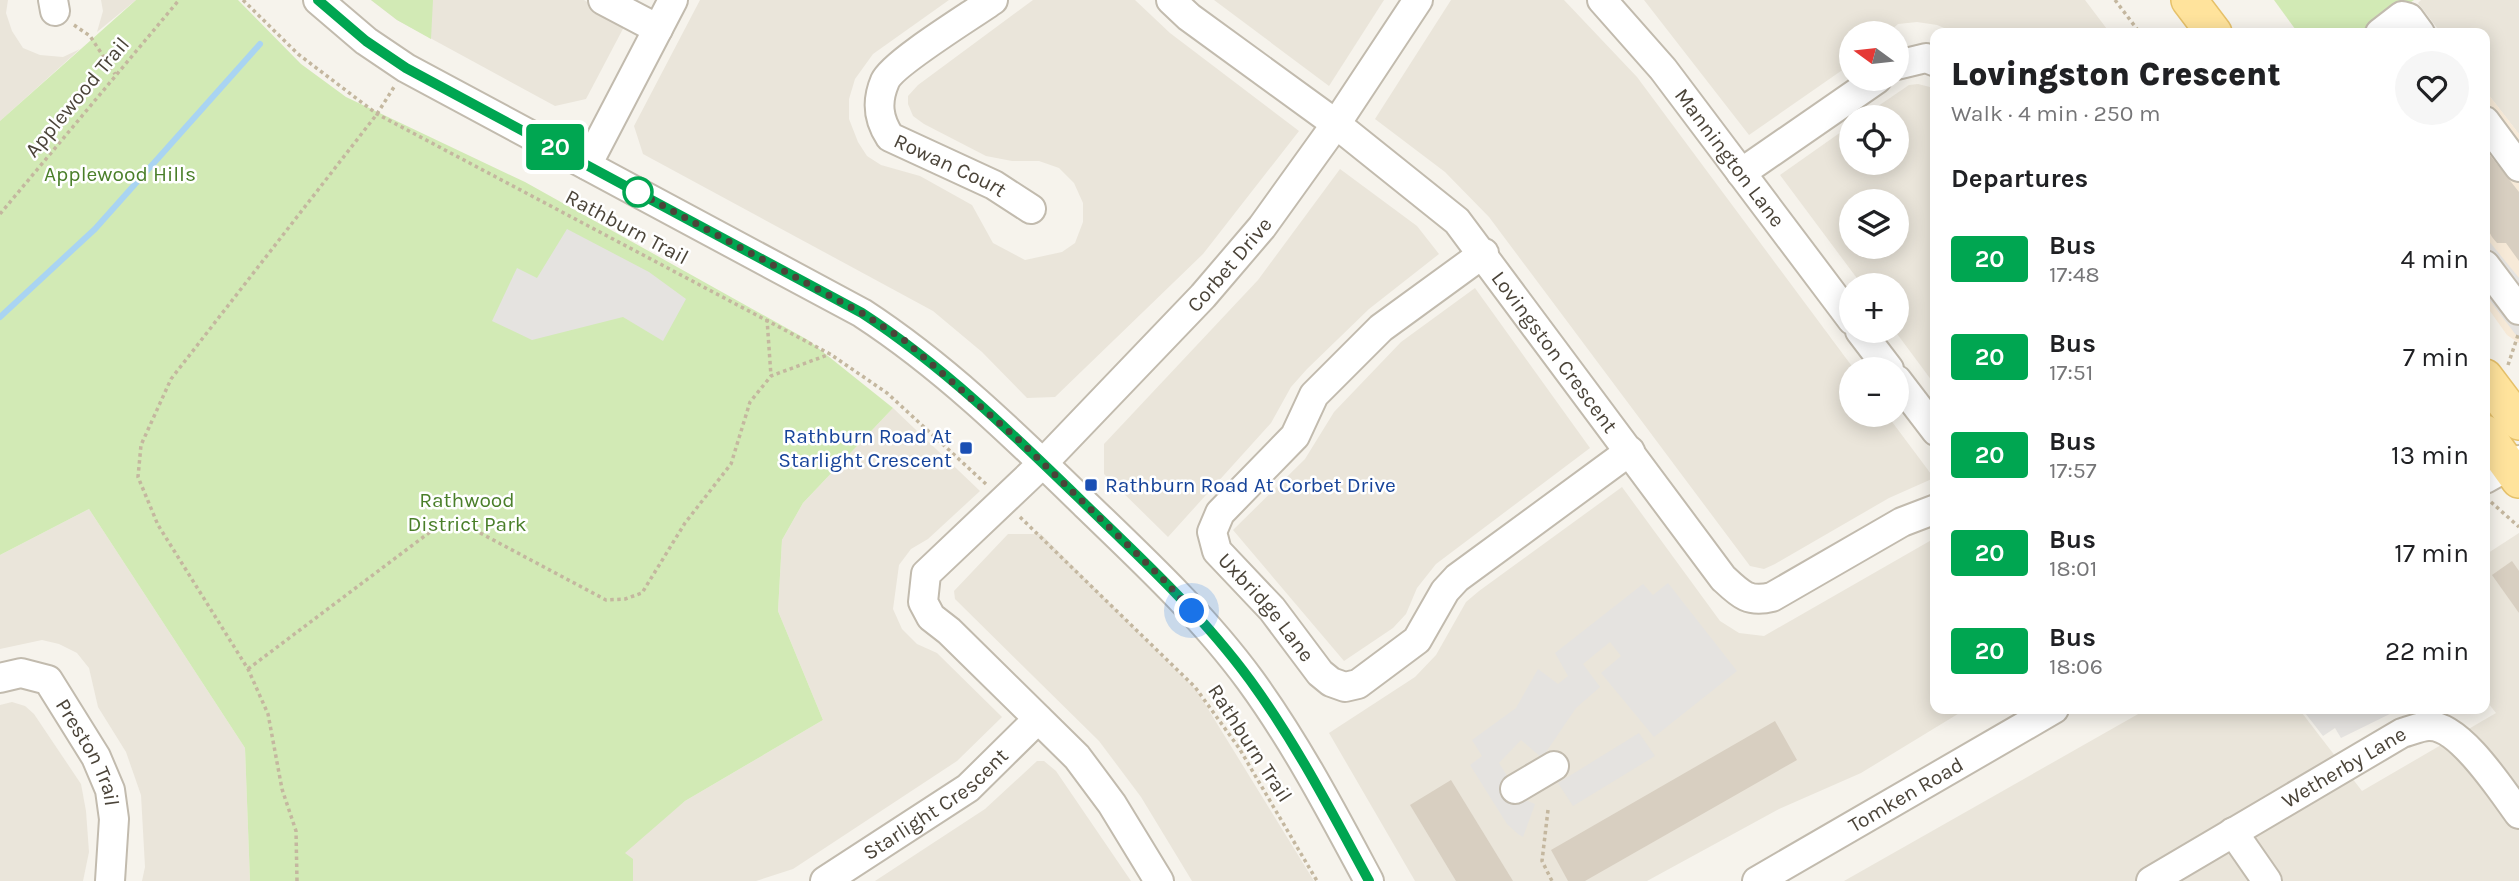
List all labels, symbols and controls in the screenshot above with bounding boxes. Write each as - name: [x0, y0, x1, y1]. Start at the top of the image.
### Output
- north arrow: [1839, 21, 1909, 91]
- map controls: [1839, 21, 1909, 427]
- street label: Applewood Trail: [20, 32, 134, 162]
- button: heart: [2395, 51, 2469, 125]
- text: Lovingston Crescent: [1951, 55, 2281, 93]
- street label: Mannington Lane: [1670, 83, 1790, 232]
- text: Walk · 4 min · 250 m: [1951, 100, 2160, 127]
- button: locate: [1839, 105, 1909, 175]
- line badge: 20: [524, 124, 586, 170]
- street label: Rowan Court: [890, 128, 1011, 202]
- text: 20: [540, 133, 570, 161]
- park label: Applewood Hills: [44, 162, 196, 186]
- text: Departures: [1951, 163, 2088, 194]
- unlabelled marker: [623, 177, 653, 207]
- street label: Rathburn Trail: [561, 185, 693, 269]
- button: layers: [1839, 189, 1909, 259]
- street label: Corbet Drive: [1182, 213, 1277, 317]
- text: Bus: [2049, 230, 2096, 261]
- text: 4 min: [2401, 244, 2469, 275]
- text: 20: [1975, 245, 2004, 273]
- text: 17:48: [2049, 261, 2100, 288]
- street label: Lovingston Crescent: [1487, 266, 1623, 438]
- button: +: [1839, 273, 1909, 343]
- text: Bus: [2049, 328, 2096, 359]
- text: 7 min: [2403, 342, 2469, 373]
- text: 20: [1975, 343, 2004, 371]
- button: −: [1839, 357, 1909, 427]
- text: 17:51: [2049, 359, 2093, 386]
- place label: Rathburn Road At Starlight Crescent: [778, 424, 952, 472]
- text: Bus: [2049, 426, 2096, 457]
- marker: Rathburn Road At Starlight Crescent: [958, 440, 974, 456]
- text: 13 min: [2391, 440, 2469, 471]
- text: 20: [1975, 441, 2004, 469]
- text: 17:57: [2049, 457, 2096, 484]
- place label: Rathburn Road At Corbet Drive: [1105, 473, 1396, 497]
- marker: Rathburn Road At Corbet Drive: [1083, 477, 1099, 493]
- park label: Rathwood District Park: [407, 488, 527, 536]
- text: Bus: [2049, 524, 2096, 555]
- text: 17 min: [2394, 538, 2469, 569]
- text: 20: [1975, 539, 2004, 567]
- street label: Uxbridge Lane: [1213, 548, 1319, 666]
- text: 18:01: [2049, 555, 2097, 582]
- your location: [1174, 593, 1209, 628]
- text: Bus: [2049, 622, 2096, 653]
- text: 22 min: [2385, 636, 2469, 667]
- text: 20: [1975, 637, 2004, 665]
- text: 18:06: [2049, 653, 2103, 680]
- street label: Rathburn Trail: [1203, 680, 1297, 806]
- street label: Preston Trail: [51, 694, 124, 808]
- street label: Wetherby Lane: [2278, 721, 2410, 813]
- street label: Starlight Crescent: [859, 743, 1013, 865]
- street label: Tomken Road: [1844, 752, 1968, 837]

